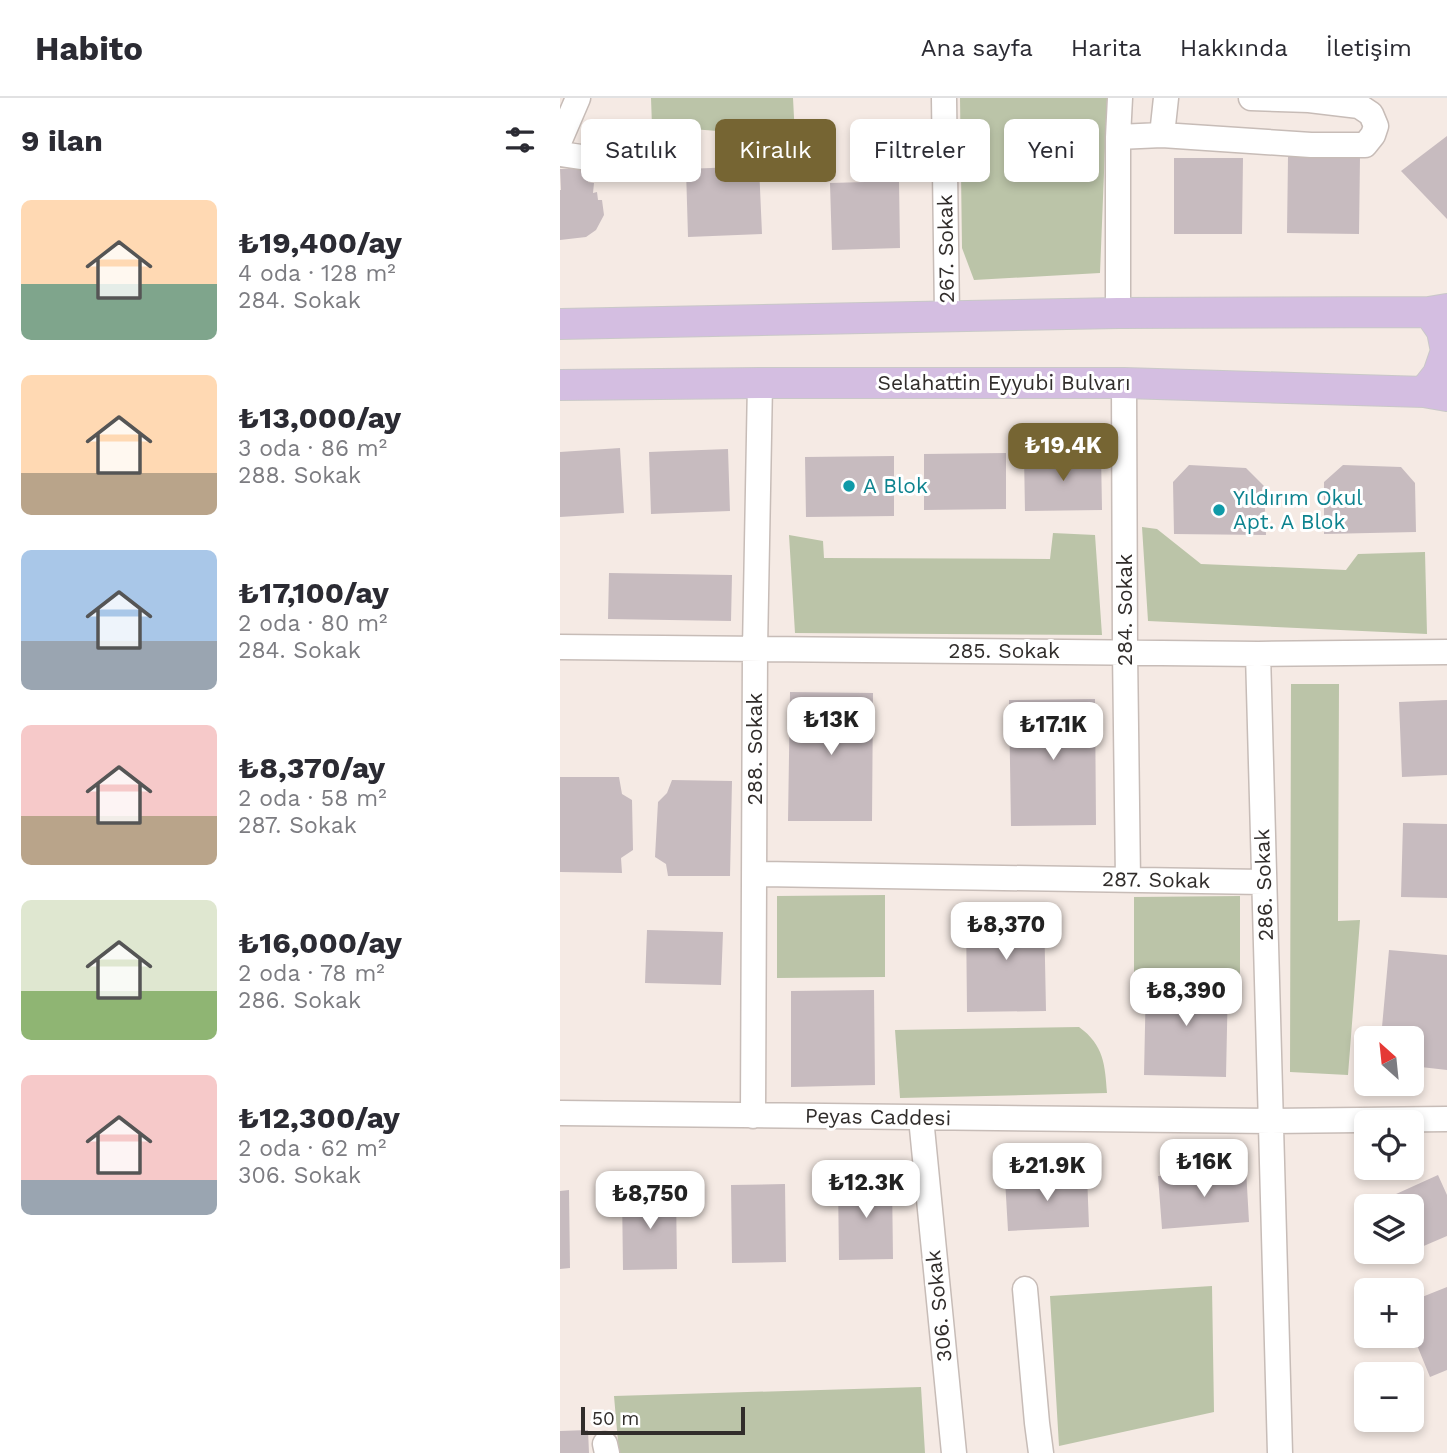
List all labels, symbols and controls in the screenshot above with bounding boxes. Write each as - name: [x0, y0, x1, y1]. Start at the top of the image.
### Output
- text: Habito: [35, 29, 143, 68]
- text: Ana sayfa: [921, 34, 1033, 62]
- text: Harita: [1071, 34, 1142, 62]
- text: Hakkında: [1180, 34, 1288, 62]
- text: İletişim: [1326, 34, 1412, 62]
- chip: Satılık: [581, 119, 701, 182]
- chip: Kiralık: [715, 119, 836, 182]
- chip: Filtreler: [850, 119, 990, 182]
- chip: Yeni: [1004, 119, 1099, 182]
- icon: filters: [501, 121, 539, 159]
- text: 9 ilan: [21, 123, 103, 158]
- street label: 267. Sokak: [932, 194, 959, 304]
- text: ₺19,400/ay: [238, 225, 402, 260]
- icon: home: [77, 228, 161, 312]
- text: 4 oda · 128 m²: [238, 260, 396, 287]
- text: 284. Sokak: [238, 287, 361, 314]
- street label: Selahattin Eyyubi Bulvarı: [878, 370, 1131, 395]
- text: ₺13,000/ay: [238, 400, 401, 435]
- icon: home: [77, 403, 161, 487]
- pin: ₺19.4K: [1006, 424, 1120, 483]
- text: ₺19.4K: [1024, 432, 1102, 459]
- text: 3 oda · 86 m²: [238, 435, 387, 462]
- text: 288. Sokak: [238, 462, 361, 489]
- place label: A Blok: [863, 473, 928, 498]
- marker: A Blok: [841, 478, 857, 494]
- place label: Yıldırım Okul Apt. A Blok: [1233, 485, 1363, 534]
- marker: Yıldırım Okul Apt. A Blok: [1211, 502, 1227, 518]
- street label: 284. Sokak: [1112, 554, 1137, 666]
- text: ₺17,100/ay: [238, 575, 389, 610]
- icon: home: [77, 578, 161, 662]
- text: 2 oda · 80 m²: [238, 610, 387, 637]
- text: 284. Sokak: [238, 637, 361, 664]
- street label: 285. Sokak: [948, 638, 1060, 663]
- street label: 288. Sokak: [742, 693, 767, 805]
- pin: ₺13K: [790, 698, 872, 757]
- pin: ₺17.1K: [996, 702, 1110, 762]
- text: ₺13K: [803, 706, 859, 733]
- text: ₺17.1K: [1019, 711, 1087, 738]
- text: ₺8,370/ay: [238, 750, 385, 785]
- icon: home: [77, 753, 161, 837]
- text: 2 oda · 58 m²: [238, 785, 387, 812]
- text: 287. Sokak: [238, 812, 357, 839]
- street label: 286. Sokak: [1249, 828, 1278, 942]
- street label: 287. Sokak: [1102, 866, 1211, 893]
- pin: ₺8,370: [949, 902, 1063, 962]
- text: ₺8,370: [967, 911, 1045, 938]
- text: ₺16,000/ay: [238, 925, 402, 960]
- icon: home: [77, 928, 161, 1012]
- text: 2 oda · 78 m²: [238, 960, 385, 987]
- pin: ₺8,390: [1129, 968, 1243, 1028]
- text: ₺8,390: [1146, 977, 1226, 1004]
- text: 286. Sokak: [238, 987, 361, 1014]
- north arrow: [1354, 1026, 1424, 1096]
- map controls: [1354, 1026, 1424, 1432]
- text: ₺12,300/ay: [238, 1100, 400, 1135]
- icon: home: [77, 1103, 161, 1187]
- street label: Peyas Caddesi: [805, 1103, 951, 1130]
- button: locate: [1354, 1110, 1424, 1180]
- text: 2 oda · 62 m²: [238, 1135, 386, 1162]
- pin: ₺16K: [1163, 1140, 1245, 1199]
- pin: ₺21.9K: [990, 1144, 1104, 1203]
- text: ₺16K: [1176, 1148, 1232, 1175]
- text: ₺21.9K: [1009, 1152, 1085, 1179]
- pin: ₺12.3K: [809, 1160, 923, 1220]
- text: 306. Sokak: [238, 1162, 361, 1189]
- text: ₺12.3K: [828, 1169, 904, 1196]
- pin: ₺8,750: [593, 1172, 707, 1231]
- text: ₺8,750: [612, 1180, 688, 1207]
- button: layers: [1354, 1194, 1424, 1264]
- street label: 306. Sokak: [920, 1249, 957, 1363]
- button: +: [1354, 1278, 1424, 1348]
- button: −: [1354, 1362, 1424, 1432]
- scale bar: [581, 1404, 746, 1436]
- text: 50 m: [592, 1407, 639, 1430]

